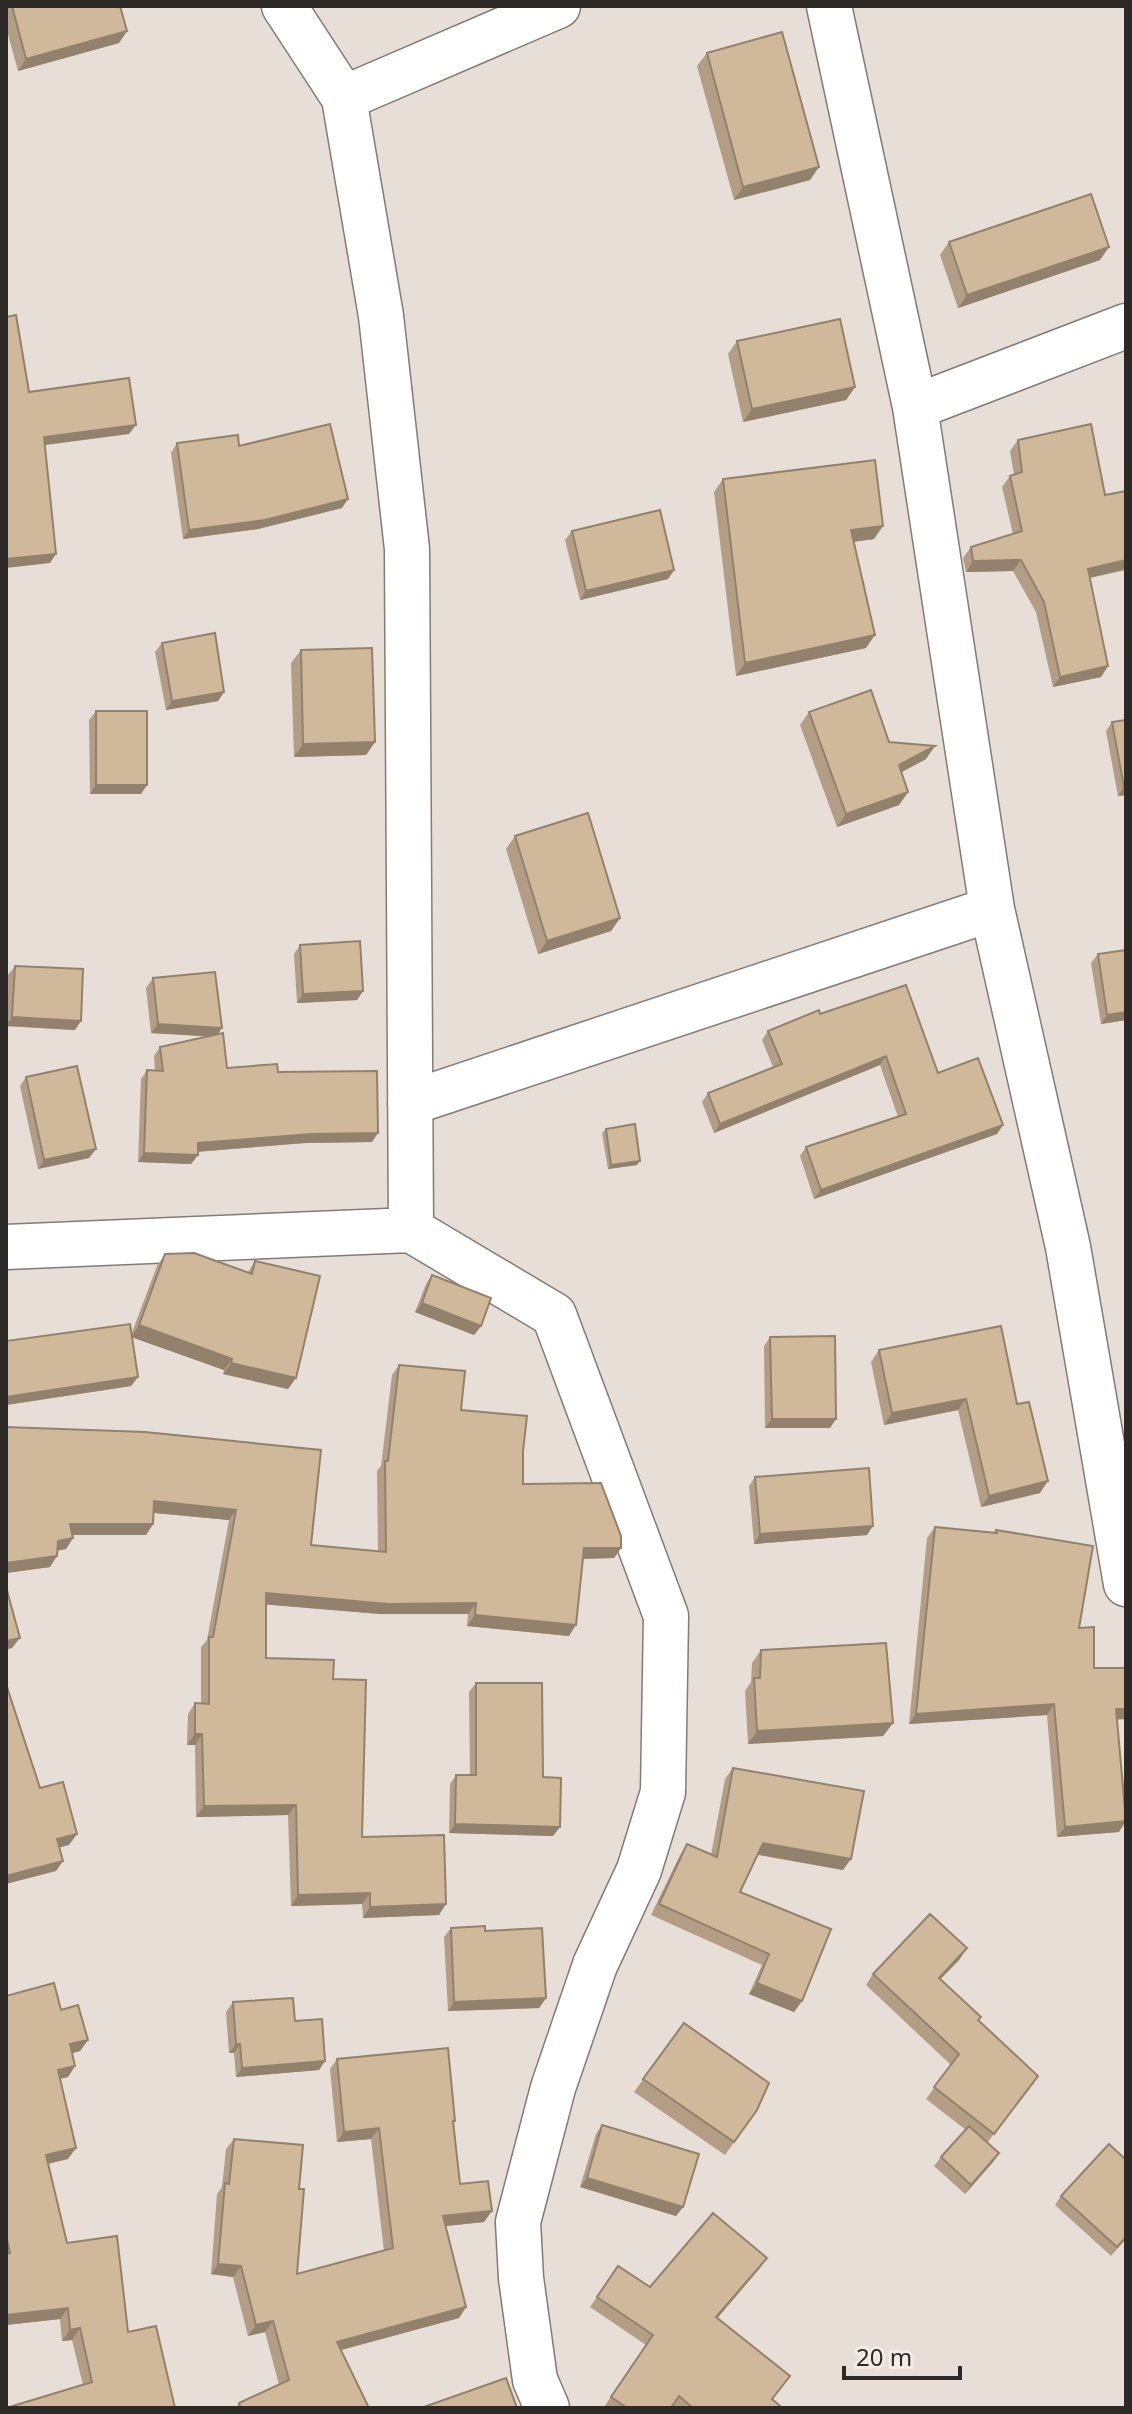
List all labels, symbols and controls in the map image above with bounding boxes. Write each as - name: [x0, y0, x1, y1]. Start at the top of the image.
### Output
- scale bar: [844, 2330, 960, 2380]
- text: 20 m: [856, 2340, 912, 2373]

